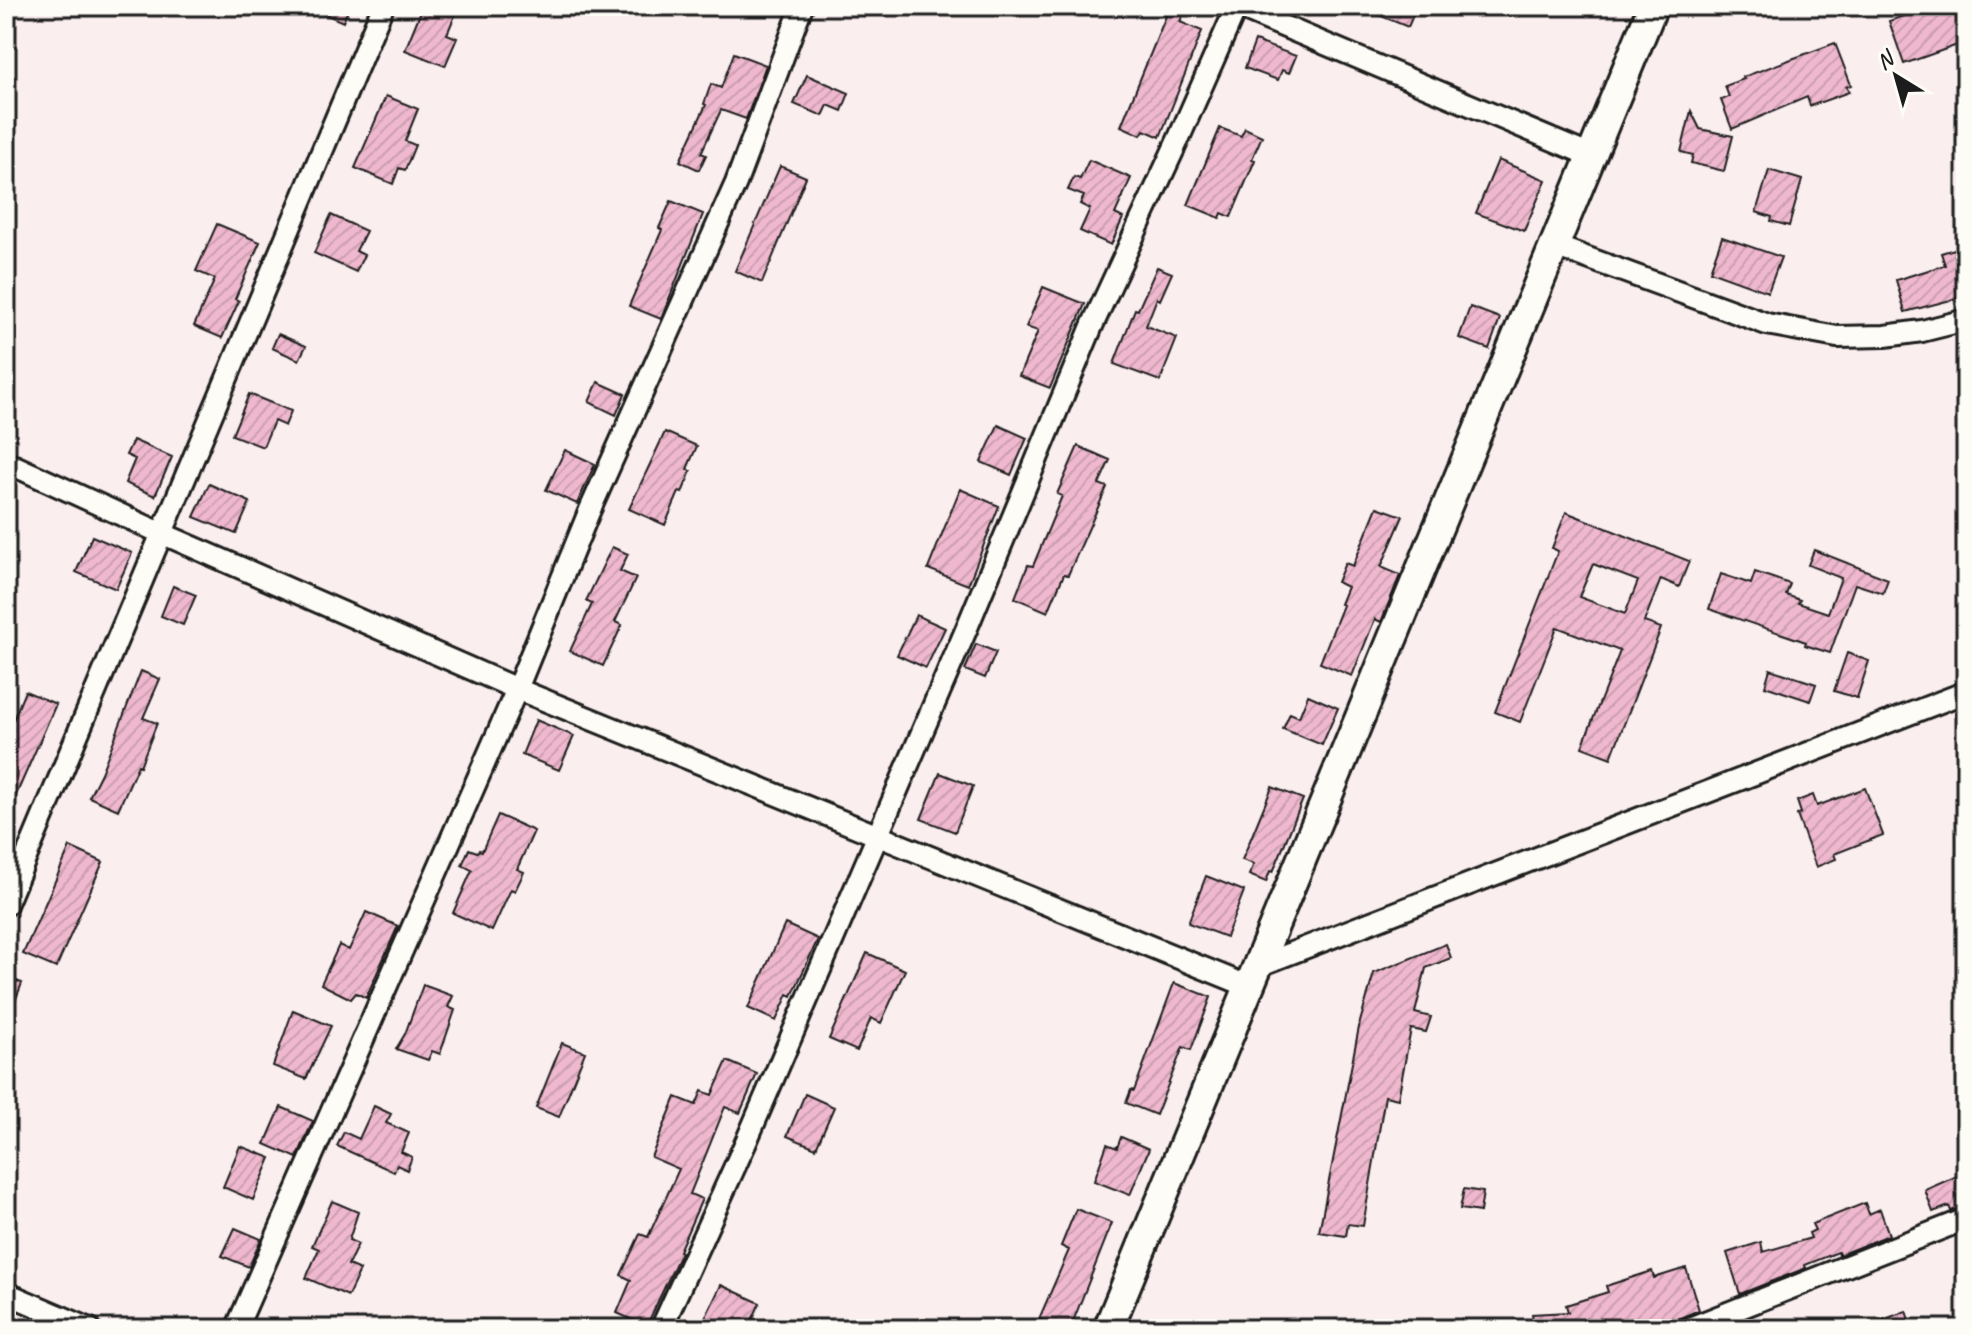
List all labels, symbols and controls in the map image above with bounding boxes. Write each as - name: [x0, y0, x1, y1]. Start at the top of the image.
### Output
- north arrow: [1856, 36, 1936, 116]
- text: N: [1871, 44, 1901, 76]

